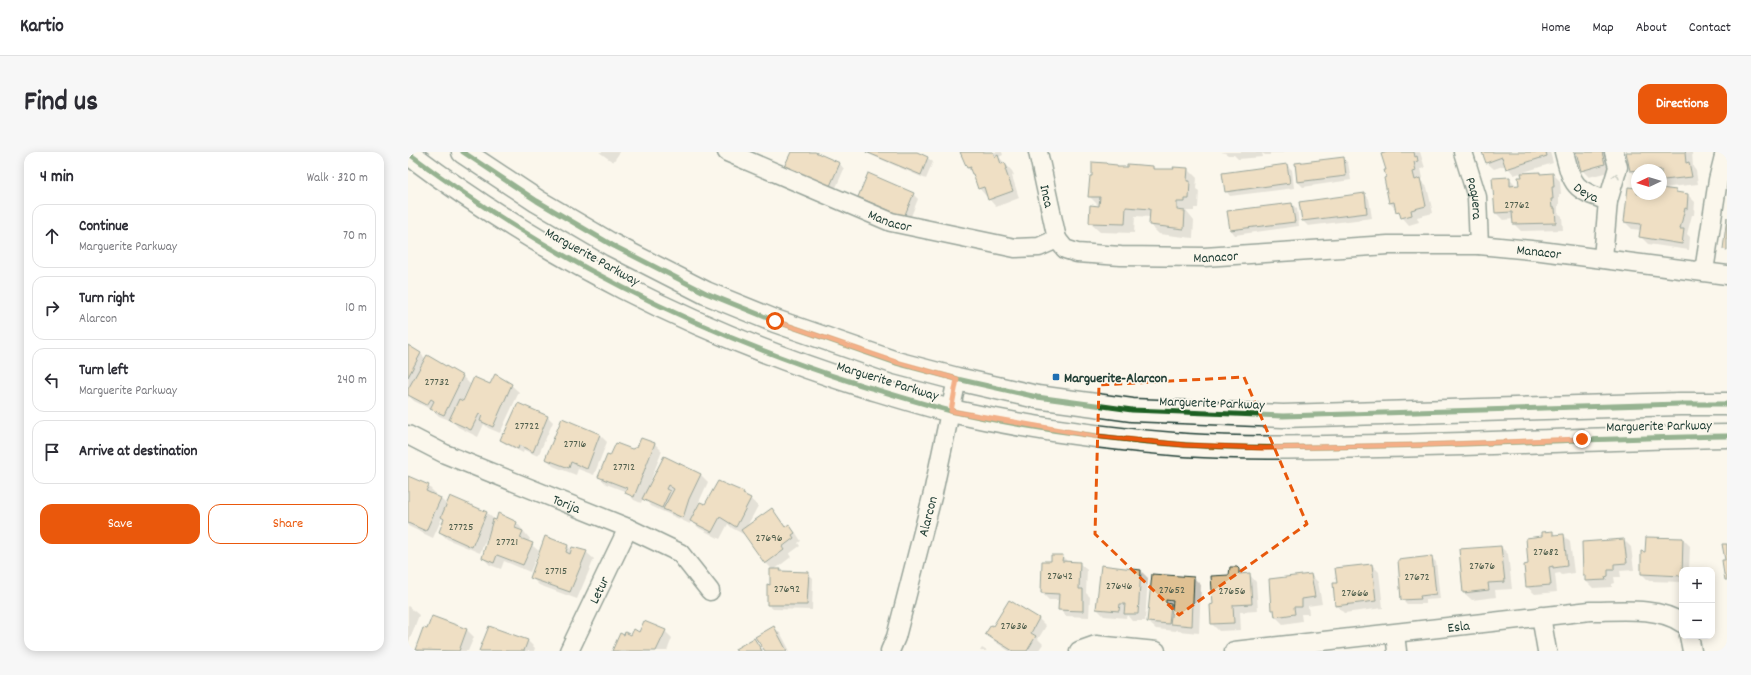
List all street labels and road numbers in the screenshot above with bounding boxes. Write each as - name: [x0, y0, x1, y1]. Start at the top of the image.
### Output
- street label: Paguera: [1459, 175, 1486, 220]
- street label: Deya: [1568, 179, 1601, 209]
- street label: Inca: [1033, 183, 1058, 210]
- street label: Manacor: [864, 205, 914, 238]
- street label: Marguerite Parkway: [541, 223, 643, 292]
- street label: Manacor: [1516, 241, 1563, 266]
- street label: Manacor: [1193, 247, 1240, 269]
- street label: Marguerite Parkway: [834, 357, 941, 407]
- street label: Marguerite Parkway: [1159, 392, 1265, 416]
- street label: Marguerite Parkway: [1606, 416, 1712, 438]
- street label: Torija: [549, 490, 583, 520]
- street label: Alarcon: [914, 494, 944, 539]
- street label: Letur: [585, 573, 616, 608]
- street label: Esla: [1447, 617, 1471, 639]

